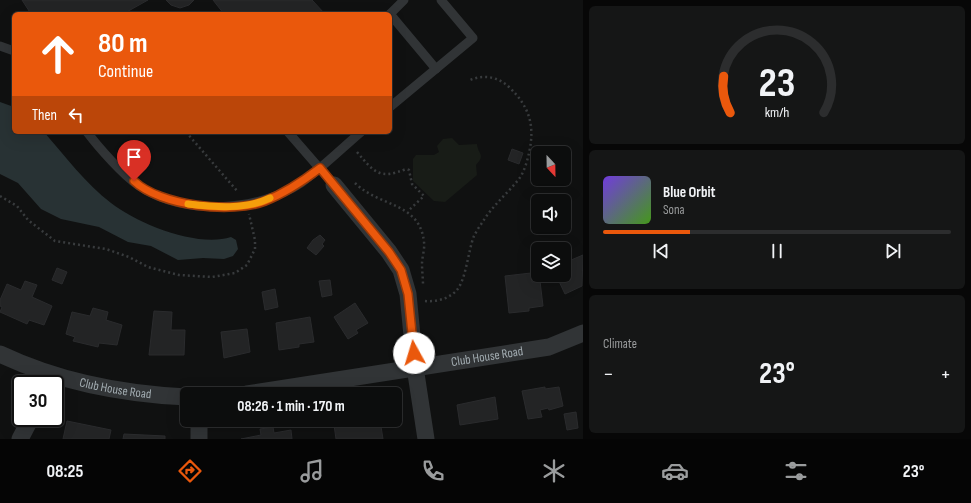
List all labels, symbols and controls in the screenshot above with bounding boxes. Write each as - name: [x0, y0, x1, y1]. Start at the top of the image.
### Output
- text: 80 m: [98, 27, 147, 60]
- icon: ahead: [32, 28, 84, 80]
- text: 23: [759, 59, 795, 108]
- text: Continue: [98, 61, 153, 82]
- icon: left: [65, 104, 87, 126]
- text: km/h: [765, 104, 789, 121]
- text: Then: [32, 106, 57, 125]
- pin: [117, 140, 151, 181]
- icon: arrive: [123, 146, 145, 168]
- north arrow: [531, 146, 571, 186]
- map controls: [531, 146, 571, 282]
- text: Blue Orbit: [663, 183, 715, 202]
- button: sound: [531, 194, 571, 234]
- text: Sona: [663, 202, 685, 218]
- icon: previous: [650, 240, 672, 262]
- icon: pause: [766, 240, 788, 262]
- icon: next: [882, 240, 904, 262]
- button: layers: [531, 242, 571, 282]
- position arrow: [393, 332, 435, 374]
- text: Climate: [603, 336, 637, 352]
- street label: Club House Road: [450, 343, 524, 370]
- text: 23°: [759, 356, 795, 392]
- text: −: [603, 361, 614, 388]
- text: +: [940, 361, 951, 388]
- street label: Club House Road: [78, 374, 152, 402]
- speed limit sign: 30: [12, 375, 64, 427]
- text: 08:26 · 1 min · 170 m: [237, 397, 345, 416]
- icon: directions: [176, 457, 204, 485]
- icon: music: [298, 457, 326, 485]
- icon: phone: [419, 457, 447, 485]
- icon: climate: [540, 457, 568, 485]
- icon: car: [661, 457, 689, 485]
- icon: filters: [782, 457, 810, 485]
- text: 08:25: [47, 461, 83, 482]
- text: 23°: [903, 461, 924, 482]

